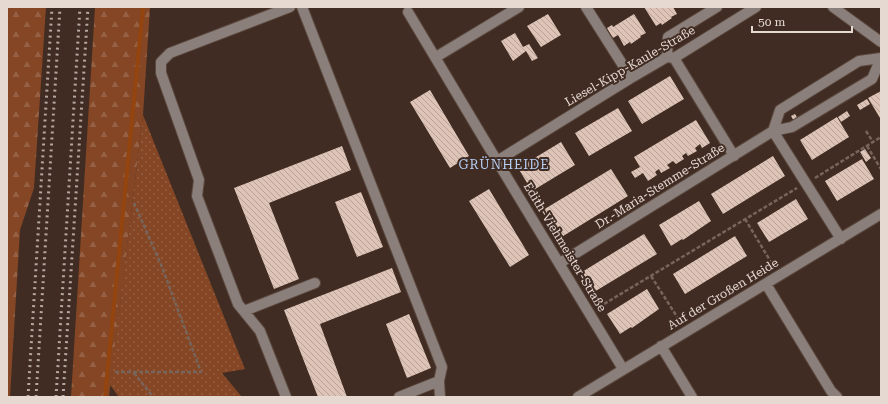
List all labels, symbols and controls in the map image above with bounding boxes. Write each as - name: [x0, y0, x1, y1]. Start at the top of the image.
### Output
- scale bar: [752, 8, 852, 34]
- text: 50 m: [758, 15, 785, 29]
- street label: Liesel-Kipp-Kaule-Straße: [562, 23, 698, 109]
- street label: Dr.-Maria-Stemme-Straße: [593, 140, 728, 232]
- district label: GRÜNHEIDE: [458, 156, 550, 172]
- street label: Edith-Viehmeister-Straße: [521, 180, 609, 315]
- street label: Auf der Großen Heide: [665, 255, 781, 333]

